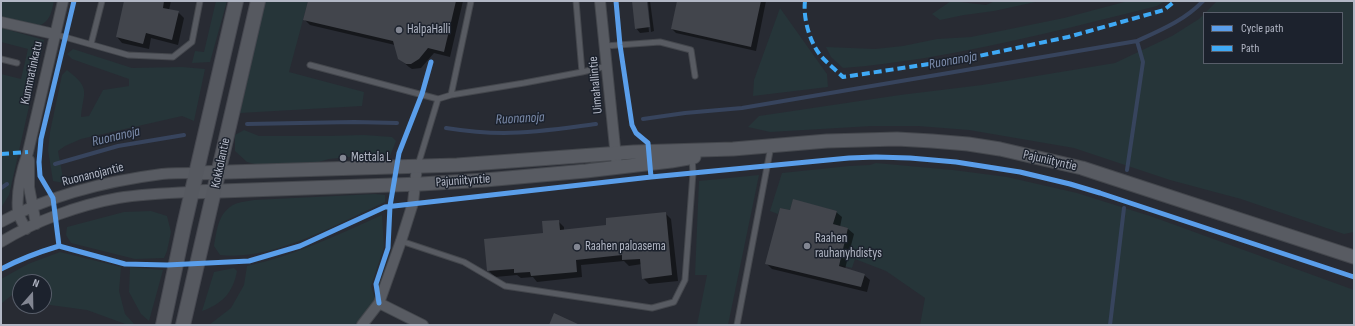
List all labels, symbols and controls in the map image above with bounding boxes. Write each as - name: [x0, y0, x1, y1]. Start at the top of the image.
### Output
- legend: [1203, 12, 1343, 64]
- text: Cycle path: [1241, 21, 1283, 36]
- place label: HalpaHalli: [407, 22, 451, 38]
- marker: HalpaHalli: [394, 25, 404, 35]
- street label: Kummatinkatu: [18, 40, 46, 106]
- text: Path: [1241, 41, 1259, 56]
- water label: Ruonanoja: [927, 48, 979, 74]
- street label: Uimahallintie: [586, 56, 606, 114]
- water label: Ruonanoja: [495, 109, 545, 129]
- water label: Ruonanoja: [90, 123, 142, 151]
- street label: Kokkolantie: [208, 137, 234, 189]
- street label: Pajuniityntie: [1022, 147, 1078, 175]
- place label: Mettala L: [351, 150, 391, 166]
- marker: Mettala L: [338, 153, 348, 163]
- street label: Ruonanojantie: [61, 160, 125, 190]
- street label: Pajuniityntie: [435, 171, 491, 191]
- place label: Raahen rauhanyhdistys: [815, 231, 882, 262]
- place label: Raahen paloasema: [585, 239, 666, 255]
- marker: Raahen rauhanyhdistys: [802, 241, 812, 251]
- marker: Raahen paloasema: [572, 242, 582, 252]
- north arrow: [12, 274, 52, 314]
- text: N: [31, 276, 41, 290]

